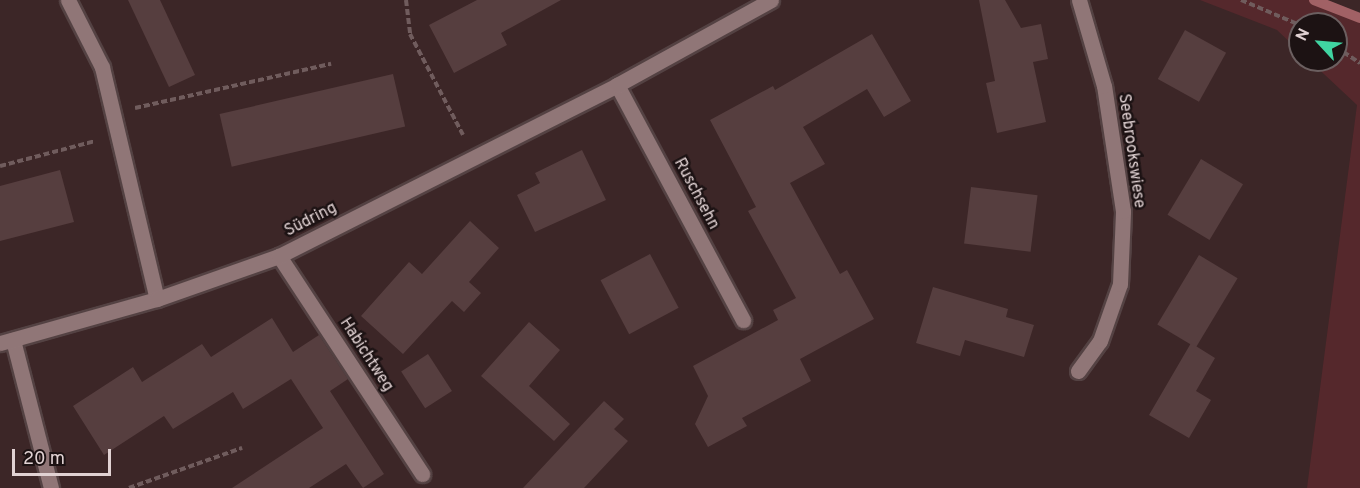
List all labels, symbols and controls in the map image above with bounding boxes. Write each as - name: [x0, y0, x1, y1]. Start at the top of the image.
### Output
- north arrow: [1288, 12, 1348, 72]
- text: N: [1292, 25, 1315, 45]
- street label: Seebrookswiese: [1113, 93, 1149, 209]
- street label: Ruschsehn: [669, 155, 723, 233]
- street label: Südring: [282, 199, 340, 241]
- street label: Habichtweg: [335, 315, 397, 395]
- scale bar: [15, 437, 114, 475]
- text: 20 m: [23, 448, 65, 471]

